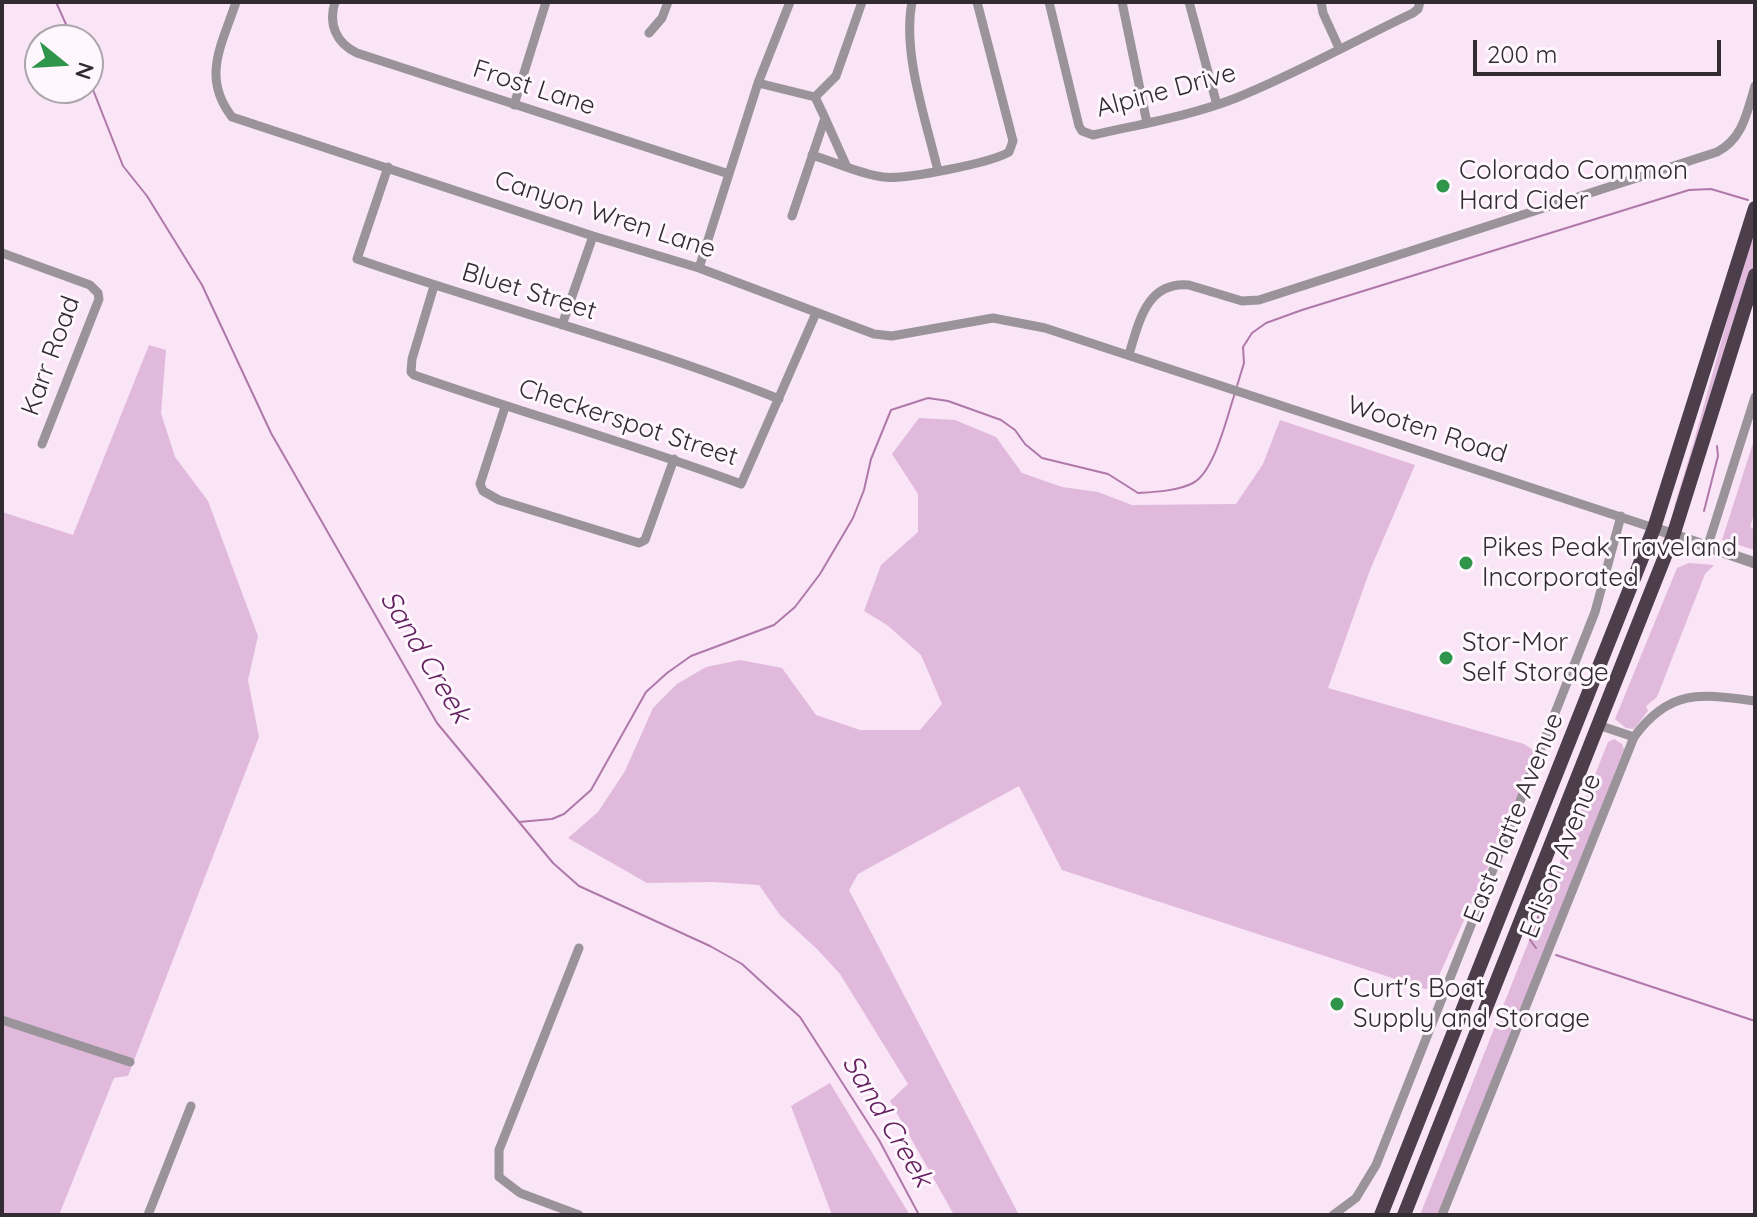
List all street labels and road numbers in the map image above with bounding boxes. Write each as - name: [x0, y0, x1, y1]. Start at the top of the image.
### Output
- street label: Frost Lane: [469, 54, 599, 122]
- street label: Alpine Drive: [1093, 57, 1239, 125]
- street label: Canyon Wren Lane: [490, 165, 720, 265]
- street label: Bluet Street: [458, 257, 600, 327]
- street label: Karr Road: [15, 292, 87, 420]
- street label: Checkerspot Street: [514, 373, 742, 473]
- street label: Wooten Road: [1343, 389, 1511, 471]
- street label: East Platte Avenue: [1458, 708, 1570, 928]
- street label: Edison Avenue: [1514, 769, 1608, 943]

